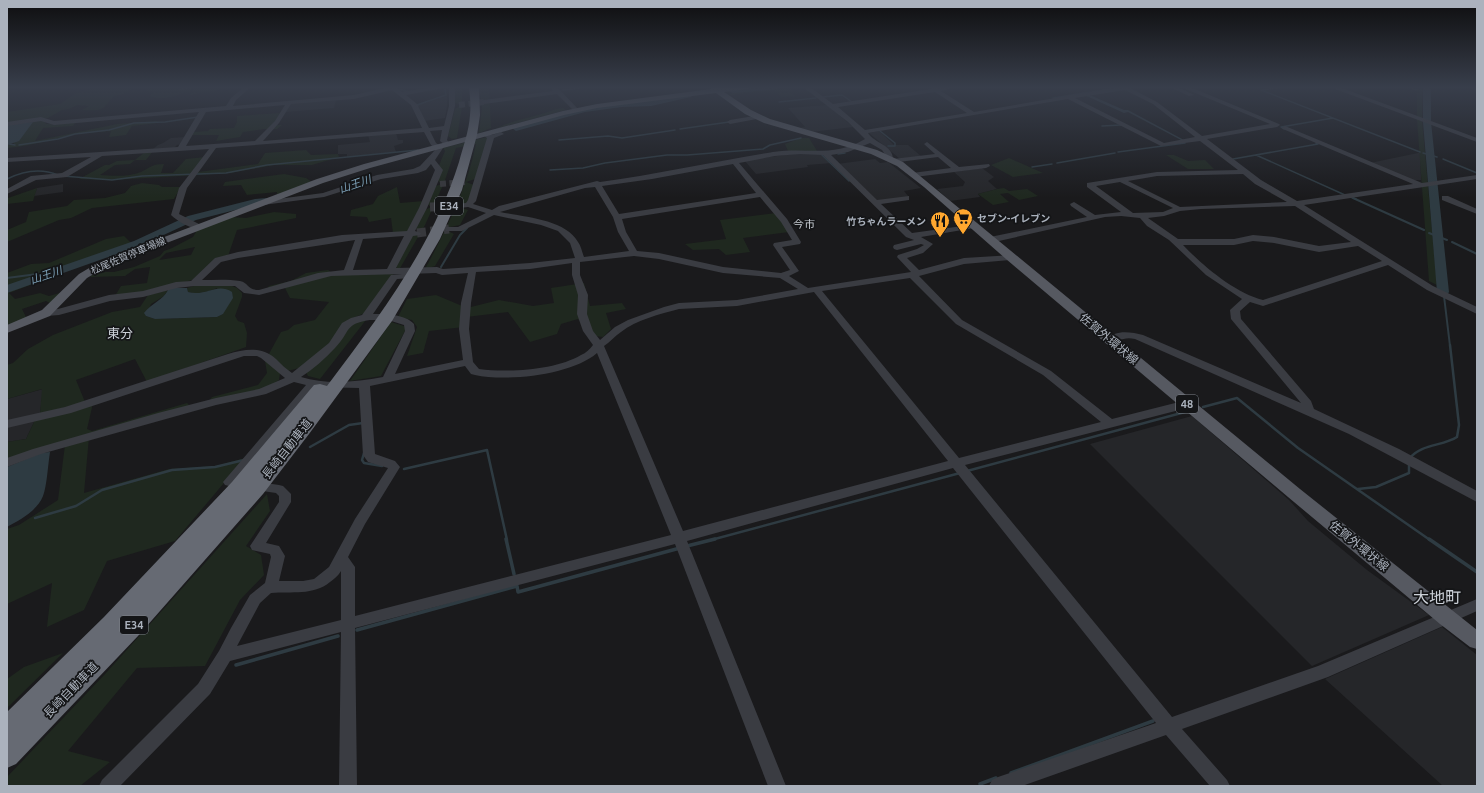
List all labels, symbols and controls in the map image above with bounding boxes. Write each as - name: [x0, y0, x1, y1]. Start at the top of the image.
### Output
- water label: 山王川: [337, 173, 373, 195]
- road number: E34: [435, 197, 463, 215]
- supermarket icon: セブン-イレブン: [952, 207, 974, 235]
- restaurant icon: 竹ちゃんラーメン: [929, 210, 951, 238]
- place label: セブン-イレブン: [977, 213, 1050, 224]
- place label: 竹ちゃんラーメン: [845, 216, 926, 227]
- district label: 今市: [793, 218, 815, 230]
- street label: 松尾佐賀停車場線: [89, 235, 167, 276]
- water label: 山王川: [28, 264, 64, 286]
- street label: 佐賀外環状線: [1078, 310, 1141, 367]
- district label: 東分: [107, 326, 133, 340]
- road number: 48: [1176, 395, 1198, 413]
- street label: 長崎自動車道: [259, 416, 314, 481]
- street label: 佐賀外環状線: [1327, 518, 1391, 573]
- district label: 大地町: [1413, 588, 1461, 606]
- road number: E34: [120, 616, 148, 634]
- street label: 長崎自動車道: [41, 659, 100, 720]

